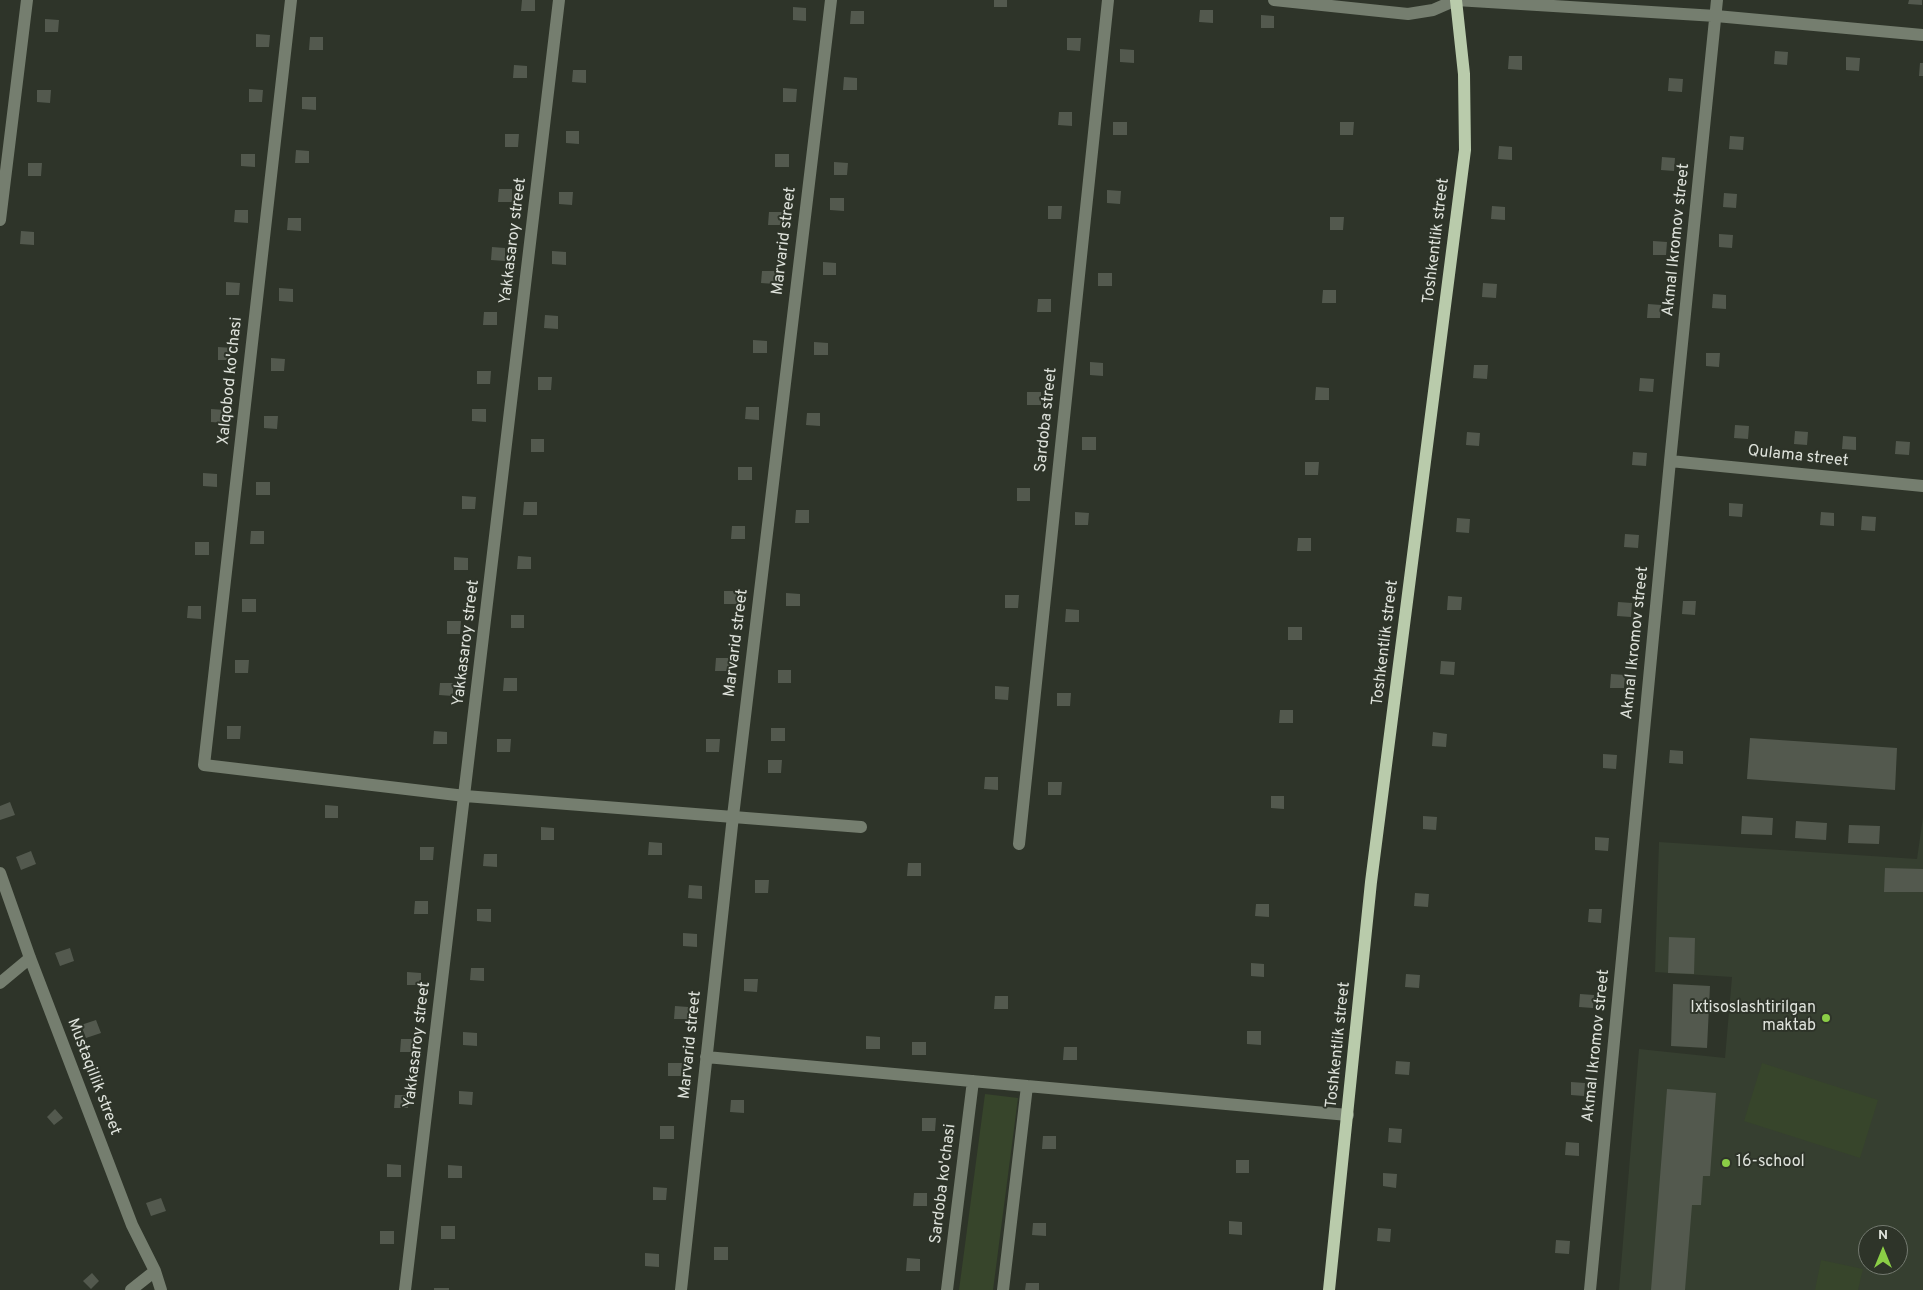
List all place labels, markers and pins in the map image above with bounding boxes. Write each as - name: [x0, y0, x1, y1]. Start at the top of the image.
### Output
- place label: Ixtisoslashtirilgan maktab: [1690, 999, 1816, 1037]
- marker: Ixtisoslashtirilgan maktab: [1820, 1012, 1832, 1024]
- place label: 16-school: [1736, 1153, 1805, 1173]
- marker: 16-school: [1720, 1157, 1732, 1169]

